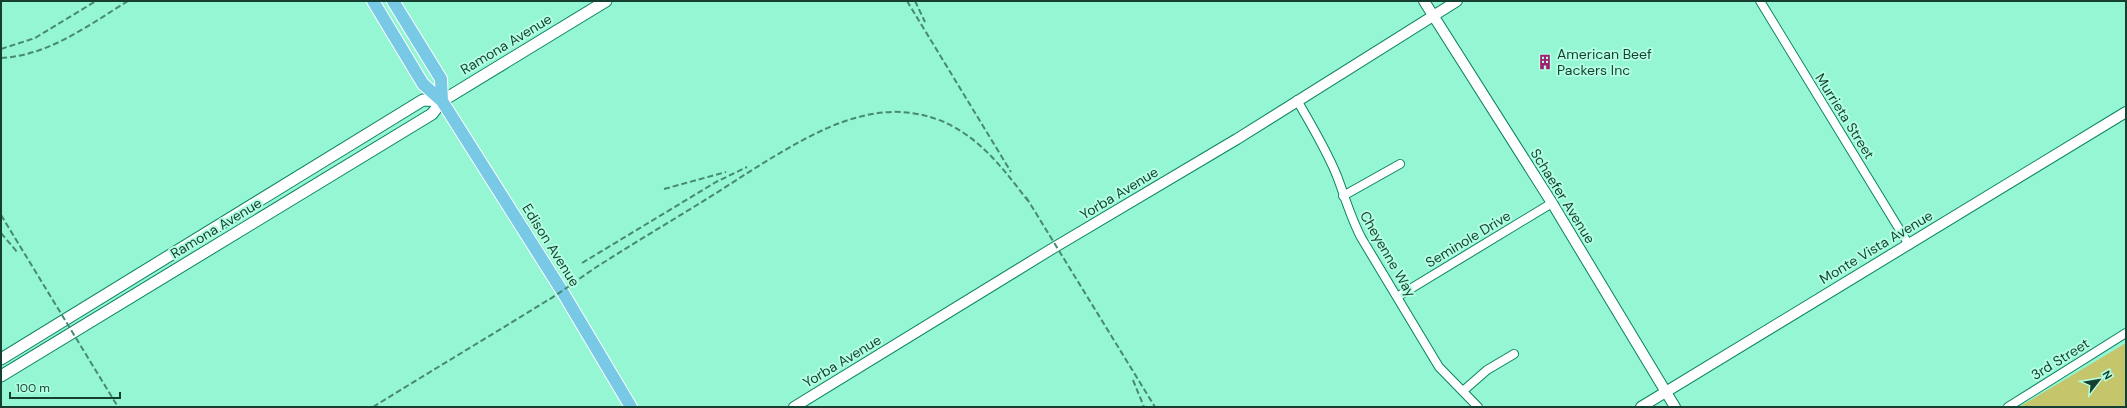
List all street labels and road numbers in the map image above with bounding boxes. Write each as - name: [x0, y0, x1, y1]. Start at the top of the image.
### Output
- street label: Ramona Avenue: [457, 10, 555, 78]
- street label: Murrieta Street: [1811, 70, 1879, 162]
- street label: Schaefer Avenue: [1527, 145, 1599, 247]
- street label: Yorba Avenue: [1077, 163, 1161, 223]
- street label: Ramona Avenue: [167, 194, 265, 262]
- street label: Edison Avenue: [518, 200, 584, 290]
- street label: Seminole Drive: [1422, 206, 1514, 271]
- street label: Monte Vista Avenue: [1816, 206, 1936, 288]
- street label: Cheyenne Way: [1356, 208, 1420, 301]
- street label: Yorba Avenue: [800, 331, 884, 391]
- street label: 3rd Street: [2028, 334, 2092, 384]

